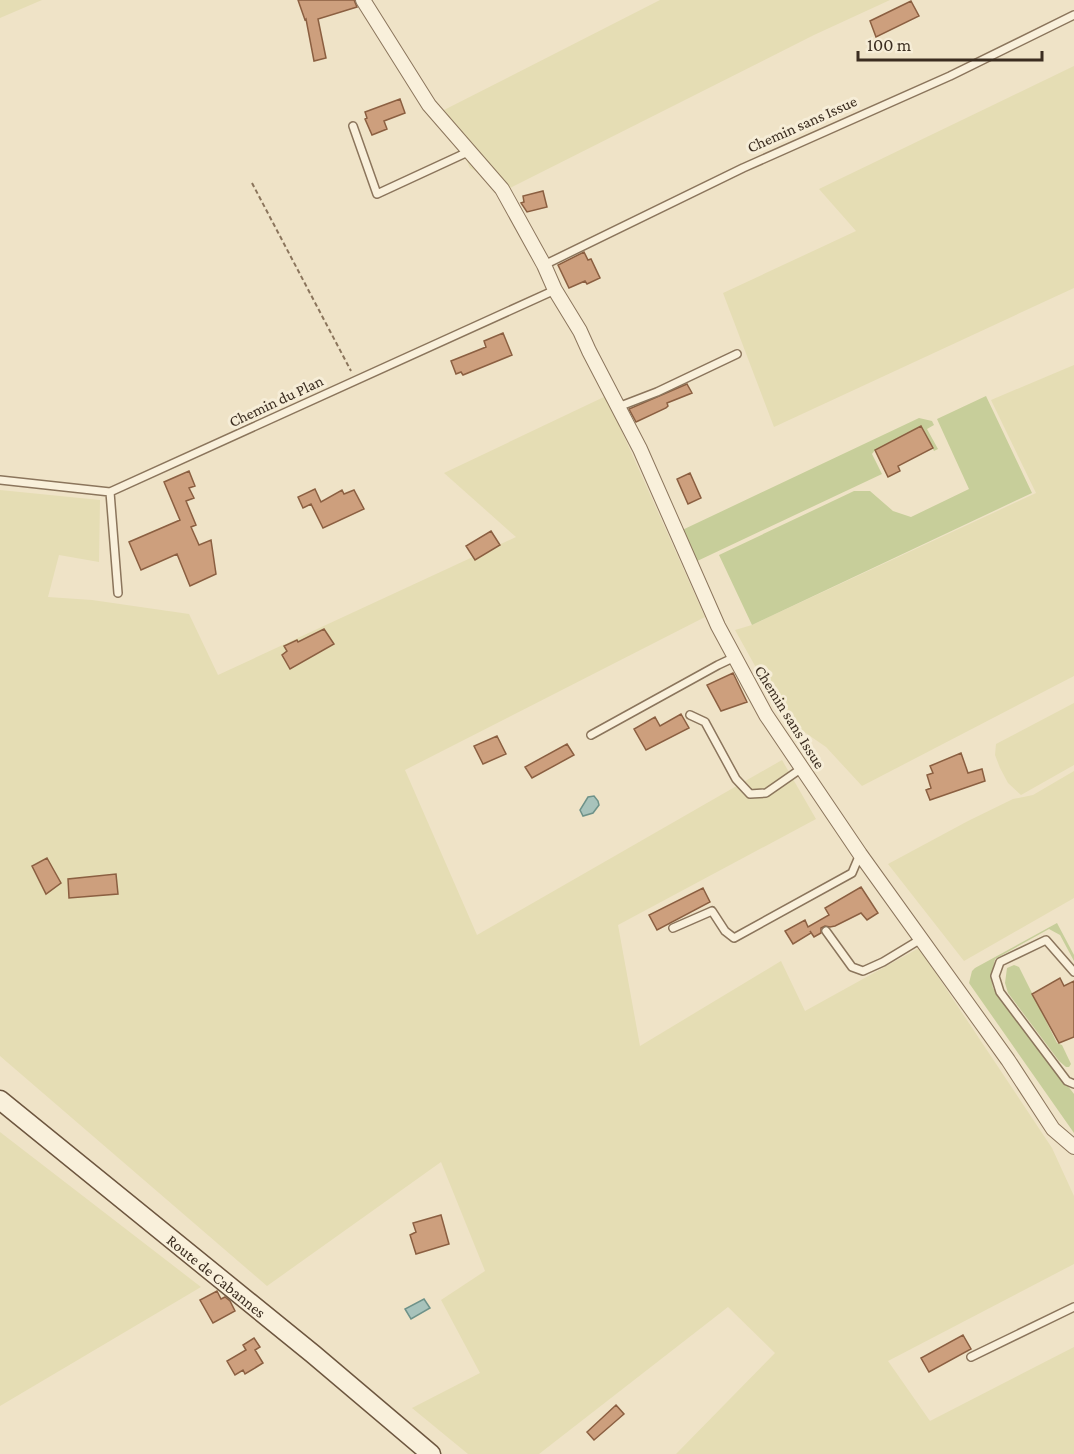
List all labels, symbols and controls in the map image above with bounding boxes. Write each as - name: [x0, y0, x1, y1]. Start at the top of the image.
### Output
- scale bar: [858, 24, 1042, 62]
- text: 100 m: [867, 35, 912, 55]
- street label: Chemin sans Issue: [745, 92, 859, 156]
- street label: Chemin du Plan: [226, 372, 326, 430]
- street label: Chemin sans Issue: [751, 662, 829, 772]
- street label: Route de Cabannes: [164, 1231, 269, 1321]

